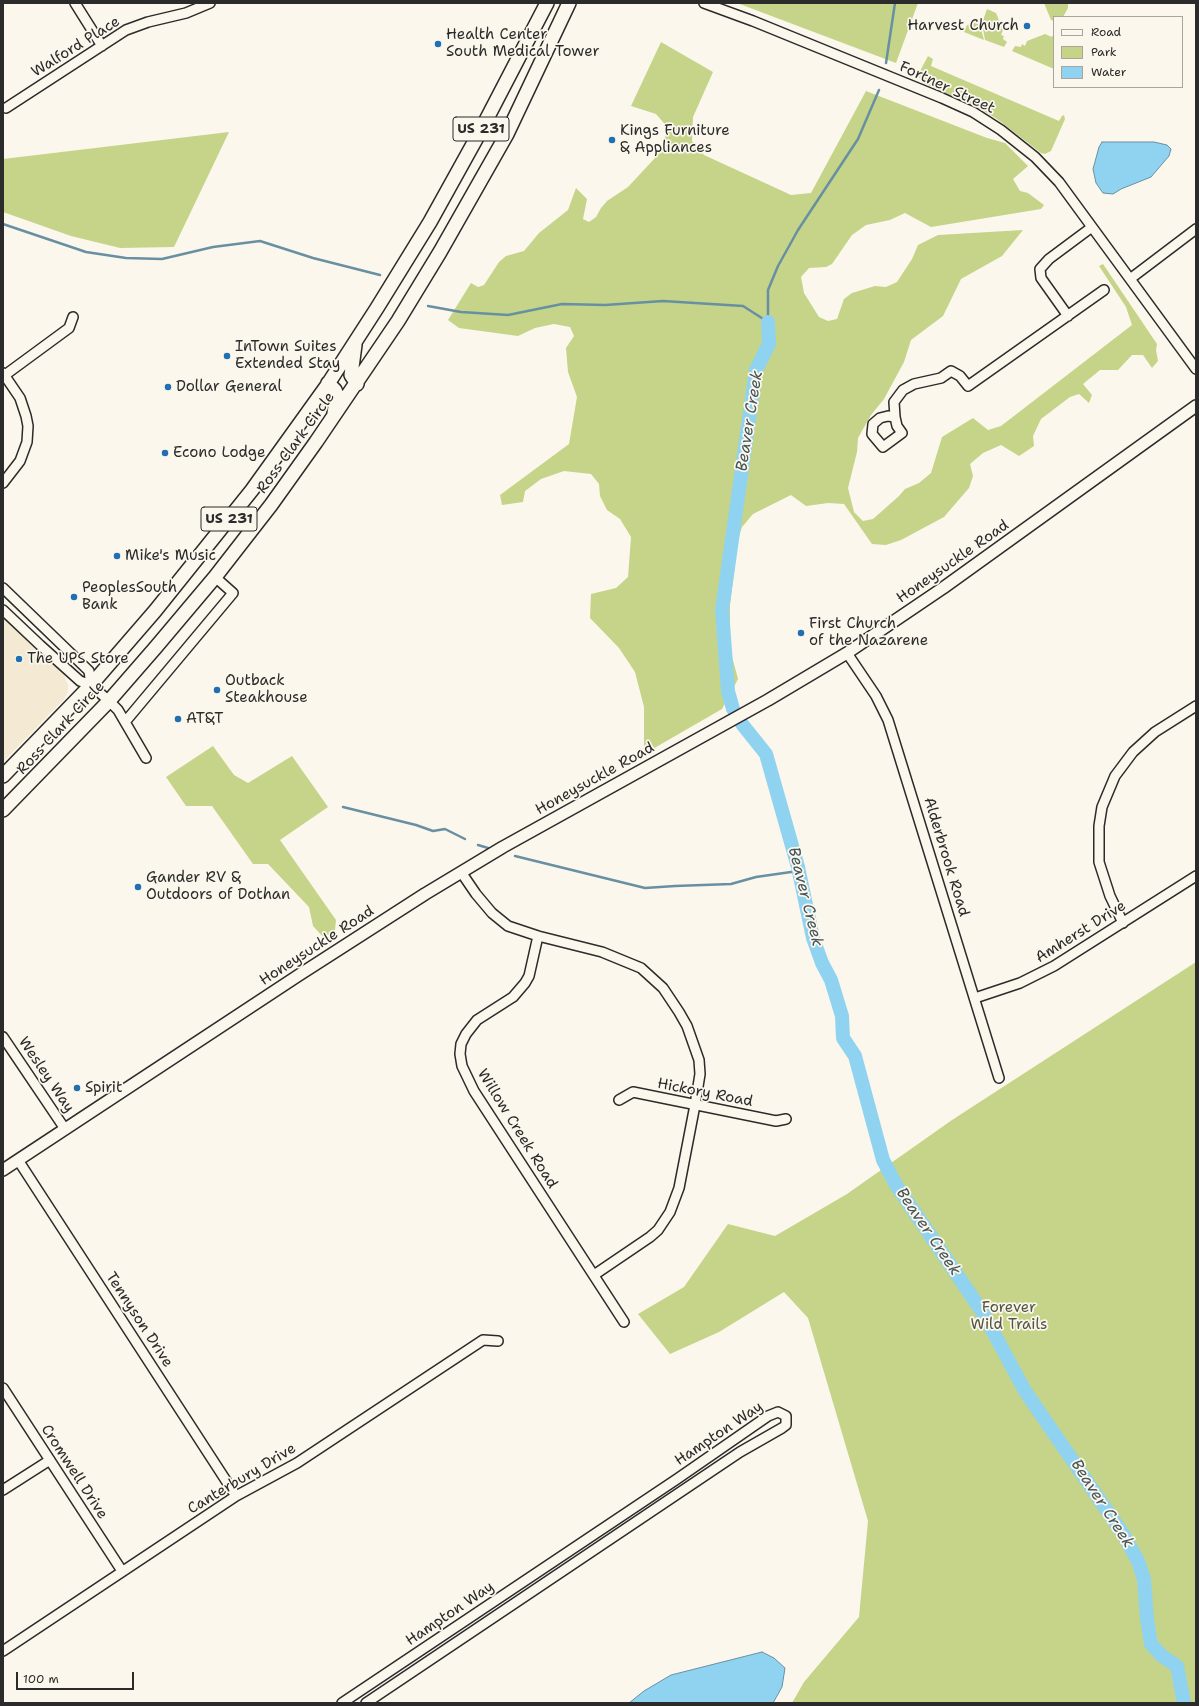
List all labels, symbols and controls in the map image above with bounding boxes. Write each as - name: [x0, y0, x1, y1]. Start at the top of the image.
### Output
- street label: Walford Place: [29, 13, 123, 81]
- legend: [1053, 16, 1183, 88]
- place label: Harvest Church: [908, 17, 1019, 35]
- marker: Harvest Church: [1022, 21, 1032, 31]
- text: Road: [1091, 24, 1121, 40]
- place label: Health Center South Medical Tower: [446, 26, 600, 61]
- marker: Health Center South Medical Tower: [433, 39, 443, 49]
- text: Park: [1091, 44, 1117, 60]
- street label: Fortner Street: [896, 58, 998, 118]
- text: Water: [1091, 64, 1126, 80]
- road number: US 231: [453, 117, 509, 141]
- place label: Kings Furniture & Appliances: [620, 122, 730, 157]
- marker: Kings Furniture & Appliances: [607, 135, 617, 145]
- place label: InTown Suites Extended Stay: [235, 338, 340, 373]
- marker: InTown Suites Extended Stay: [222, 351, 232, 361]
- water label: Beaver Creek: [733, 369, 767, 473]
- place label: Dollar General: [176, 378, 282, 396]
- marker: Dollar General: [163, 382, 173, 392]
- street label: Ross Clark Circle: [253, 389, 339, 497]
- place label: Econo Lodge: [173, 444, 266, 462]
- marker: Econo Lodge: [160, 448, 170, 458]
- road number: US 231: [201, 507, 257, 531]
- street label: Honeysuckle Road: [893, 517, 1013, 607]
- place label: Mike's Music: [125, 547, 216, 565]
- marker: Mike's Music: [112, 551, 122, 561]
- place label: PeoplesSouth Bank: [82, 579, 177, 614]
- marker: PeoplesSouth Bank: [69, 592, 79, 602]
- place label: First Church of the Nazarene: [809, 615, 928, 650]
- marker: First Church of the Nazarene: [796, 628, 806, 638]
- place label: The UPS Store: [27, 650, 129, 668]
- marker: The UPS Store: [14, 654, 24, 664]
- place label: Outback Steakhouse: [225, 672, 308, 707]
- street label: Ross Clark Circle: [13, 678, 109, 778]
- marker: Outback Steakhouse: [212, 685, 222, 695]
- place label: AT&T: [186, 710, 223, 728]
- marker: AT&T: [173, 714, 183, 724]
- street label: Honeysuckle Road: [533, 739, 657, 819]
- street label: Alderbrook Road: [919, 795, 973, 919]
- water label: Beaver Creek: [783, 845, 827, 949]
- place label: Gander RV & Outdoors of Dothan: [146, 869, 290, 904]
- marker: Gander RV & Outdoors of Dothan: [133, 882, 143, 892]
- street label: Amherst Drive: [1032, 897, 1130, 967]
- street label: Honeysuckle Road: [256, 902, 378, 990]
- street label: Wesley Way: [14, 1034, 78, 1116]
- street label: Willow Creek Road: [473, 1066, 561, 1192]
- street label: Hickory Road: [656, 1075, 754, 1111]
- place label: Spirit: [85, 1079, 123, 1097]
- marker: Spirit: [72, 1083, 82, 1093]
- water label: Beaver Creek: [892, 1184, 964, 1280]
- street label: Tennyson Drive: [102, 1269, 176, 1371]
- park label: Forever Wild Trails: [971, 1299, 1047, 1334]
- street label: Hampton Way: [672, 1398, 766, 1470]
- street label: Cromwell Drive: [37, 1421, 111, 1523]
- street label: Canterbury Drive: [185, 1440, 299, 1518]
- water label: Beaver Creek: [1066, 1456, 1138, 1552]
- street label: Hampton Way: [403, 1578, 497, 1650]
- scale bar: [18, 1664, 136, 1690]
- text: 100 m: [23, 1671, 59, 1687]

